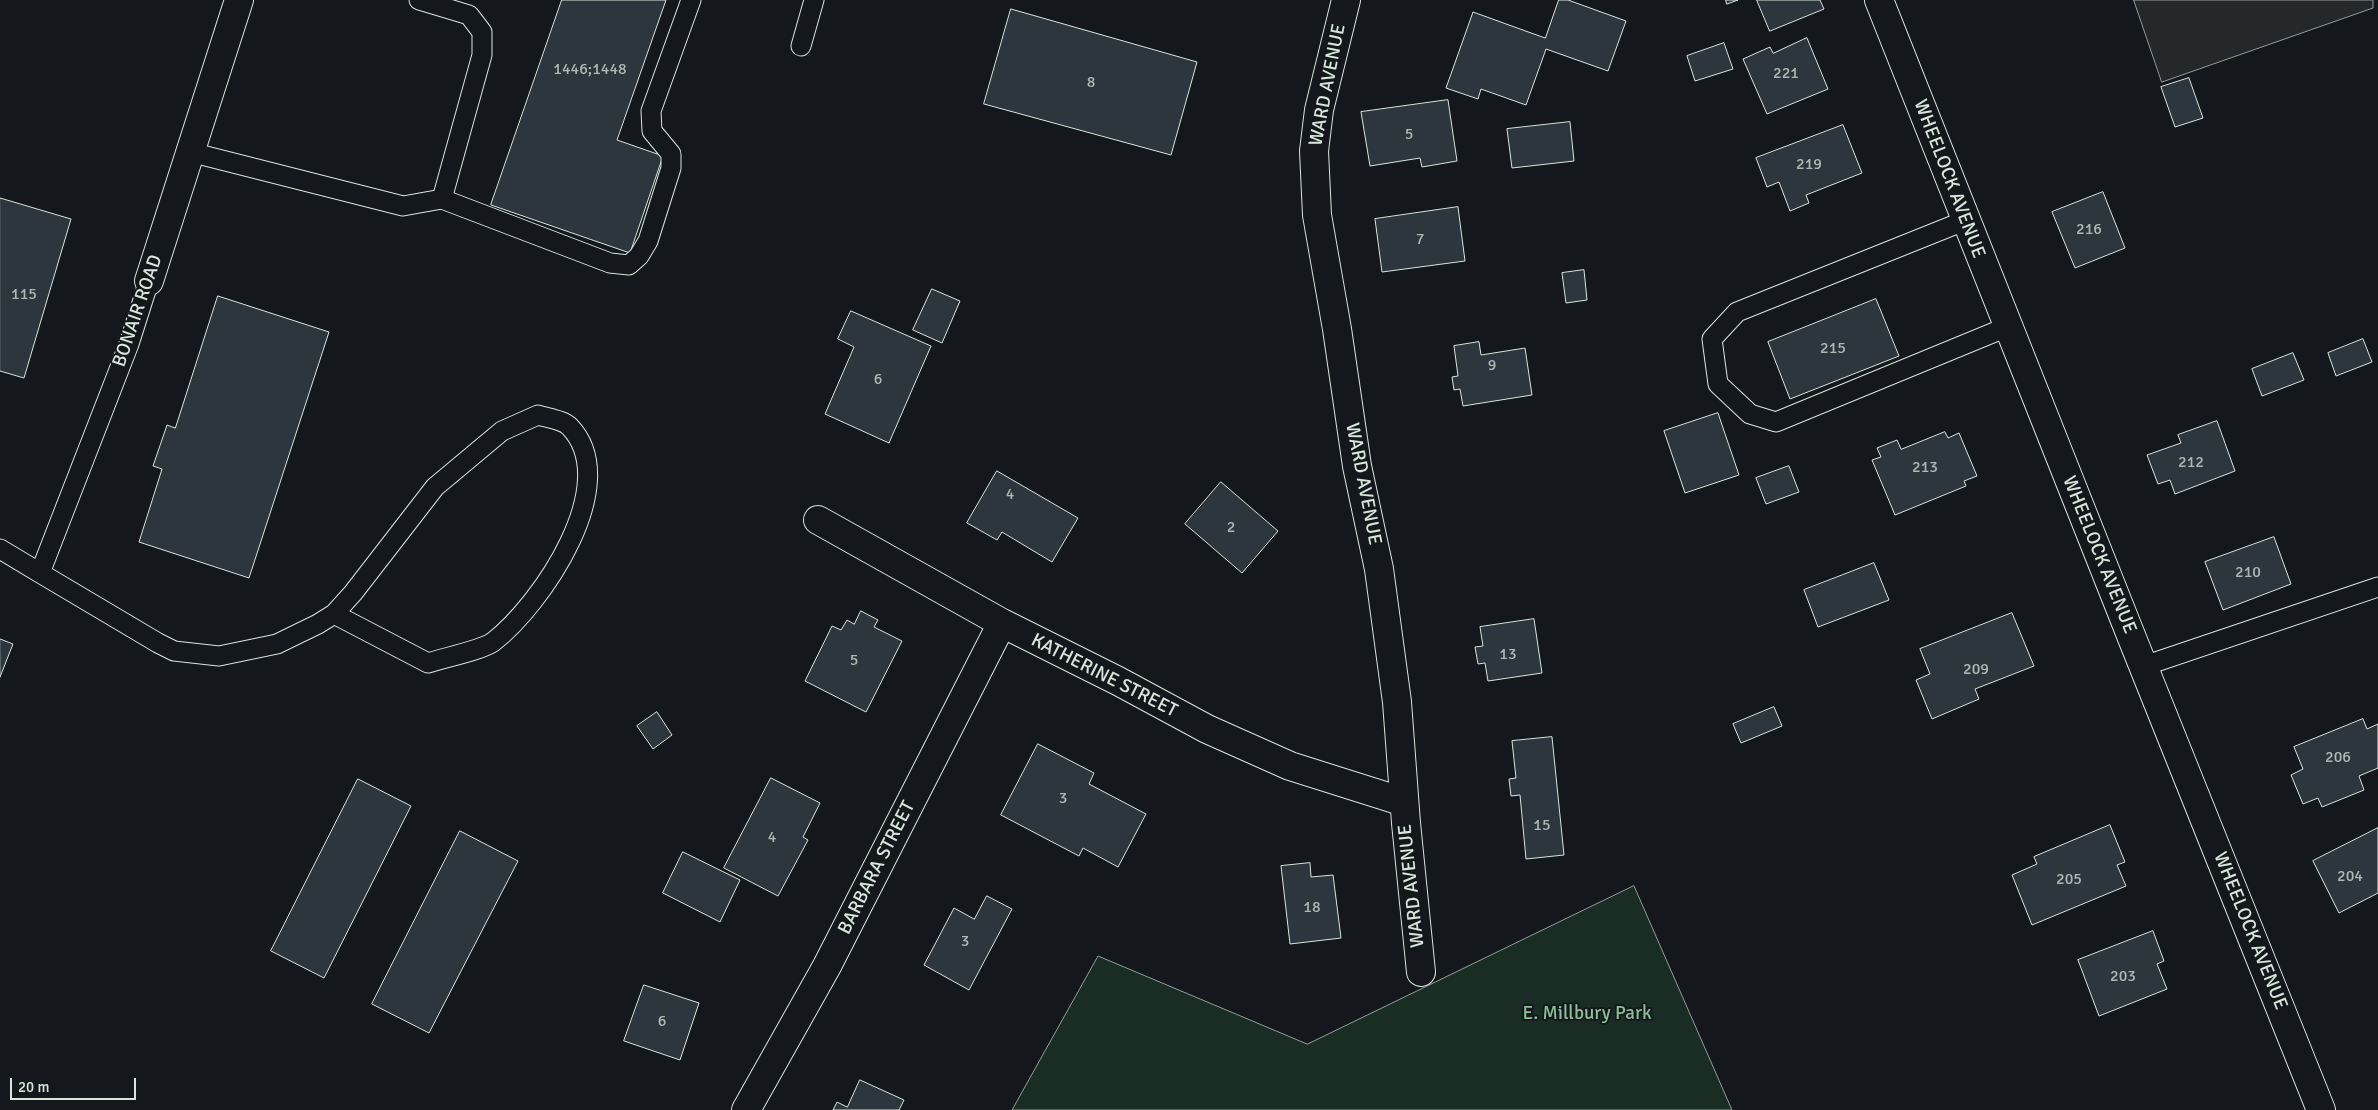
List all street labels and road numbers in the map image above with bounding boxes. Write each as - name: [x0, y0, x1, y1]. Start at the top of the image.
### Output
- street label: WARD AVENUE: [1305, 22, 1351, 148]
- street label: WHEELOCK AVENUE: [1908, 96, 1990, 262]
- street label: BONAIR ROAD: [108, 252, 168, 370]
- street label: WARD AVENUE: [1340, 421, 1386, 547]
- street label: WHEELOCK AVENUE: [2057, 473, 2141, 637]
- street label: KATHERINE STREET: [1027, 629, 1181, 723]
- street label: BARBARA STREET: [834, 798, 920, 938]
- street label: WARD AVENUE: [1394, 823, 1430, 949]
- street label: WHEELOCK AVENUE: [2208, 849, 2292, 1013]

